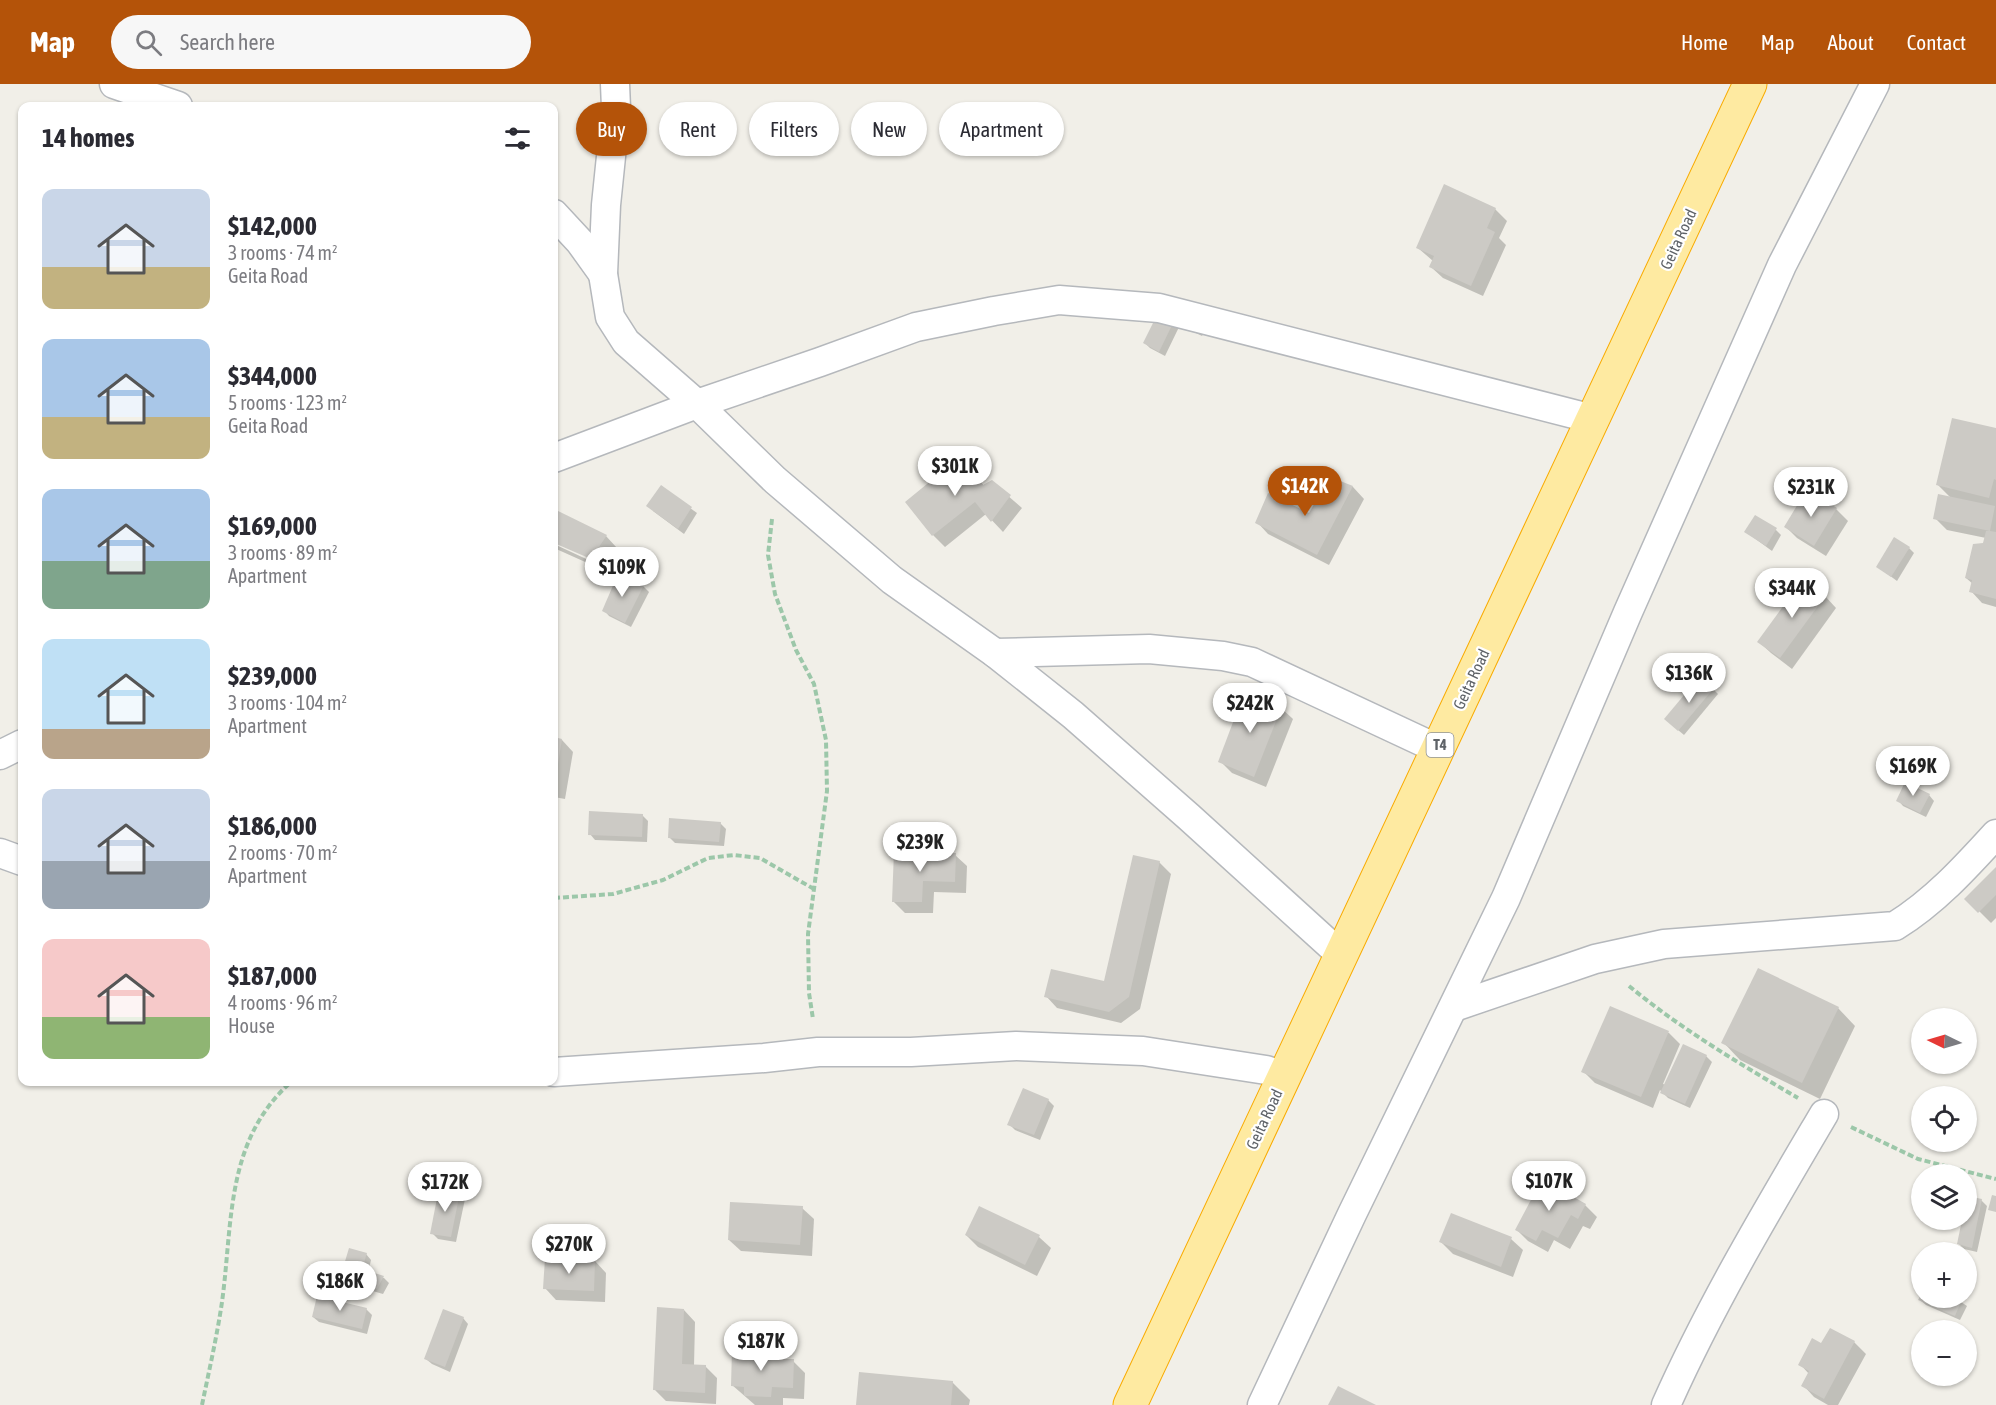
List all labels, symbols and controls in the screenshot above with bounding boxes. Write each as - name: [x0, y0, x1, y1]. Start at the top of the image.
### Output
- search box: [111, 15, 531, 69]
- text: Map: [30, 26, 75, 58]
- icon: search: [132, 26, 165, 59]
- text: Search here: [180, 29, 275, 55]
- text: Home: [1681, 30, 1728, 54]
- text: Map: [1761, 30, 1795, 54]
- text: About: [1828, 30, 1874, 54]
- text: Contact: [1907, 30, 1966, 54]
- chip: Buy: [576, 102, 647, 156]
- chip: Rent: [659, 102, 737, 156]
- chip: Filters: [749, 102, 839, 156]
- chip: New: [851, 102, 927, 156]
- chip: Apartment: [939, 102, 1064, 156]
- icon: filters: [501, 122, 534, 155]
- text: 14 homes: [42, 123, 135, 153]
- street label: Geita Road: [1656, 206, 1700, 272]
- text: $142,000: [228, 211, 317, 241]
- icon: home: [90, 213, 162, 285]
- text: 3 rooms · 74 m²: [228, 241, 338, 264]
- text: Geita Road: [228, 264, 308, 287]
- text: $344,000: [228, 361, 317, 391]
- icon: home: [90, 363, 162, 435]
- text: 5 rooms · 123 m²: [228, 391, 347, 414]
- text: Geita Road: [228, 414, 308, 437]
- pin: $301K: [913, 446, 997, 497]
- text: $301K: [932, 454, 978, 477]
- pin: $142K: [1263, 466, 1347, 517]
- pin: $231K: [1769, 467, 1853, 518]
- text: $142K: [1282, 474, 1328, 497]
- text: $231K: [1788, 475, 1834, 498]
- text: $169,000: [228, 511, 317, 541]
- icon: home: [90, 513, 162, 585]
- text: 3 rooms · 89 m²: [228, 541, 338, 564]
- pin: $109K: [580, 547, 664, 598]
- text: $109K: [599, 555, 645, 578]
- text: Apartment: [228, 564, 307, 587]
- pin: $344K: [1750, 568, 1834, 619]
- text: $344K: [1769, 576, 1815, 599]
- street label: Geita Road: [1449, 646, 1493, 712]
- pin: $136K: [1647, 653, 1731, 704]
- text: $239,000: [228, 661, 317, 691]
- text: $136K: [1666, 661, 1712, 684]
- icon: home: [90, 663, 162, 735]
- pin: $242K: [1208, 683, 1292, 734]
- text: 3 rooms · 104 m²: [228, 691, 347, 714]
- text: $242K: [1227, 691, 1273, 714]
- text: Apartment: [228, 714, 307, 737]
- road number: T4: [1426, 733, 1454, 757]
- pin: $169K: [1871, 746, 1955, 797]
- text: $169K: [1890, 754, 1936, 777]
- text: $186,000: [228, 811, 317, 841]
- icon: home: [90, 813, 162, 885]
- pin: $239K: [878, 822, 962, 873]
- text: $239K: [897, 830, 943, 853]
- text: 2 rooms · 70 m²: [228, 841, 338, 864]
- text: Apartment: [228, 864, 307, 887]
- text: $187,000: [228, 961, 317, 991]
- icon: home: [90, 963, 162, 1035]
- text: 4 rooms · 96 m²: [228, 991, 338, 1014]
- north arrow: [1911, 1008, 1977, 1074]
- map controls: [1911, 1008, 1977, 1386]
- text: House: [228, 1014, 275, 1037]
- street label: Geita Road: [1242, 1086, 1286, 1152]
- button: locate: [1911, 1086, 1977, 1152]
- pin: $107K: [1507, 1161, 1591, 1212]
- pin: $172K: [403, 1162, 487, 1213]
- button: layers: [1911, 1164, 1977, 1230]
- text: $107K: [1526, 1169, 1572, 1192]
- text: $172K: [422, 1170, 468, 1193]
- pin: $270K: [527, 1224, 611, 1275]
- text: $270K: [546, 1232, 592, 1255]
- button: +: [1911, 1242, 1977, 1308]
- pin: $186K: [298, 1261, 382, 1312]
- text: $186K: [317, 1269, 363, 1292]
- button: −: [1911, 1320, 1977, 1386]
- pin: $187K: [719, 1321, 803, 1372]
- text: $187K: [738, 1329, 784, 1352]

